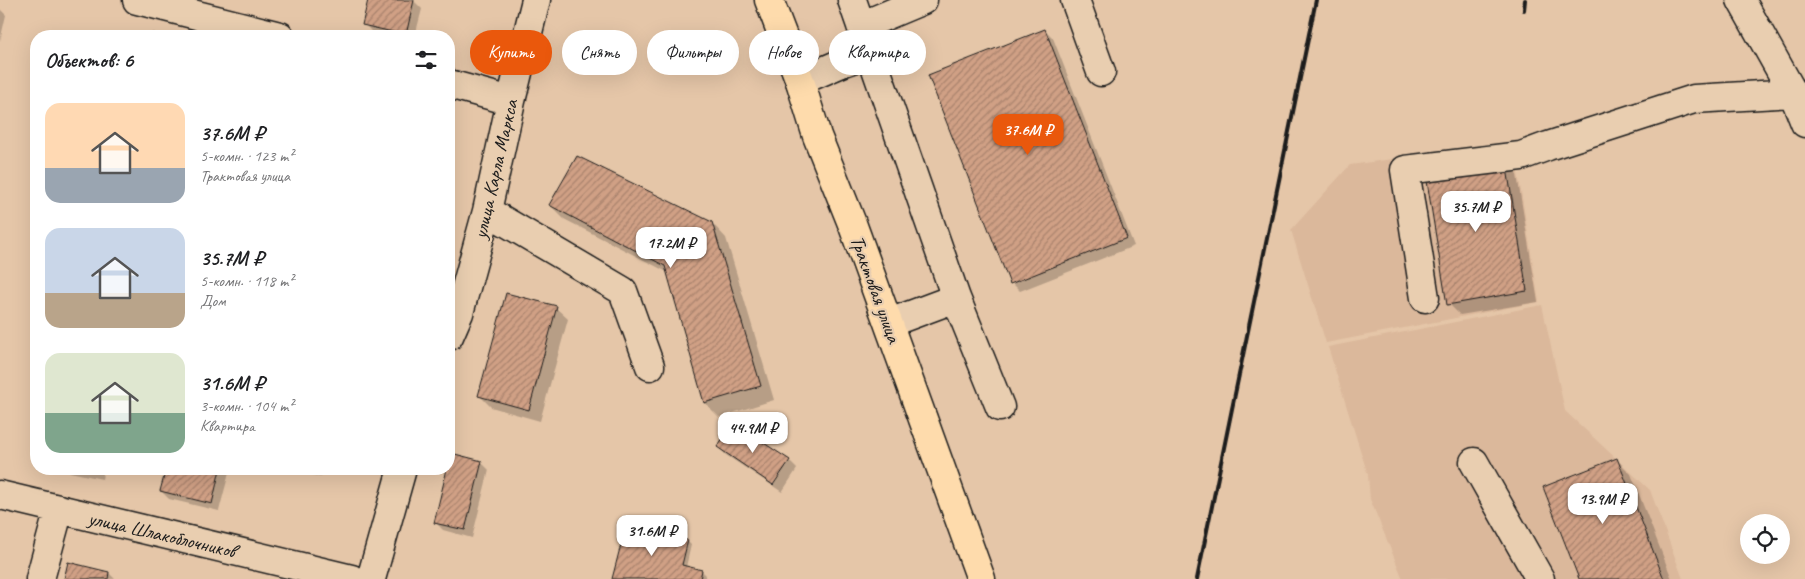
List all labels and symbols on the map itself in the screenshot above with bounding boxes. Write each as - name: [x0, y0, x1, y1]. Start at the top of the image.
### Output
- street label: улица Карла Маркса: [467, 96, 524, 242]
- pin: 37.6M ₽: [982, 114, 1074, 156]
- pin: 35.7M ₽: [1430, 190, 1522, 233]
- pin: 17.2M ₽: [625, 226, 717, 269]
- street label: Трактовая улица: [845, 232, 907, 347]
- pin: 44.9M ₽: [707, 412, 799, 454]
- pin: 13.9M ₽: [1557, 482, 1649, 525]
- street label: улица Шлакоблочников: [85, 505, 243, 565]
- pin: 31.6M ₽: [606, 514, 698, 557]

